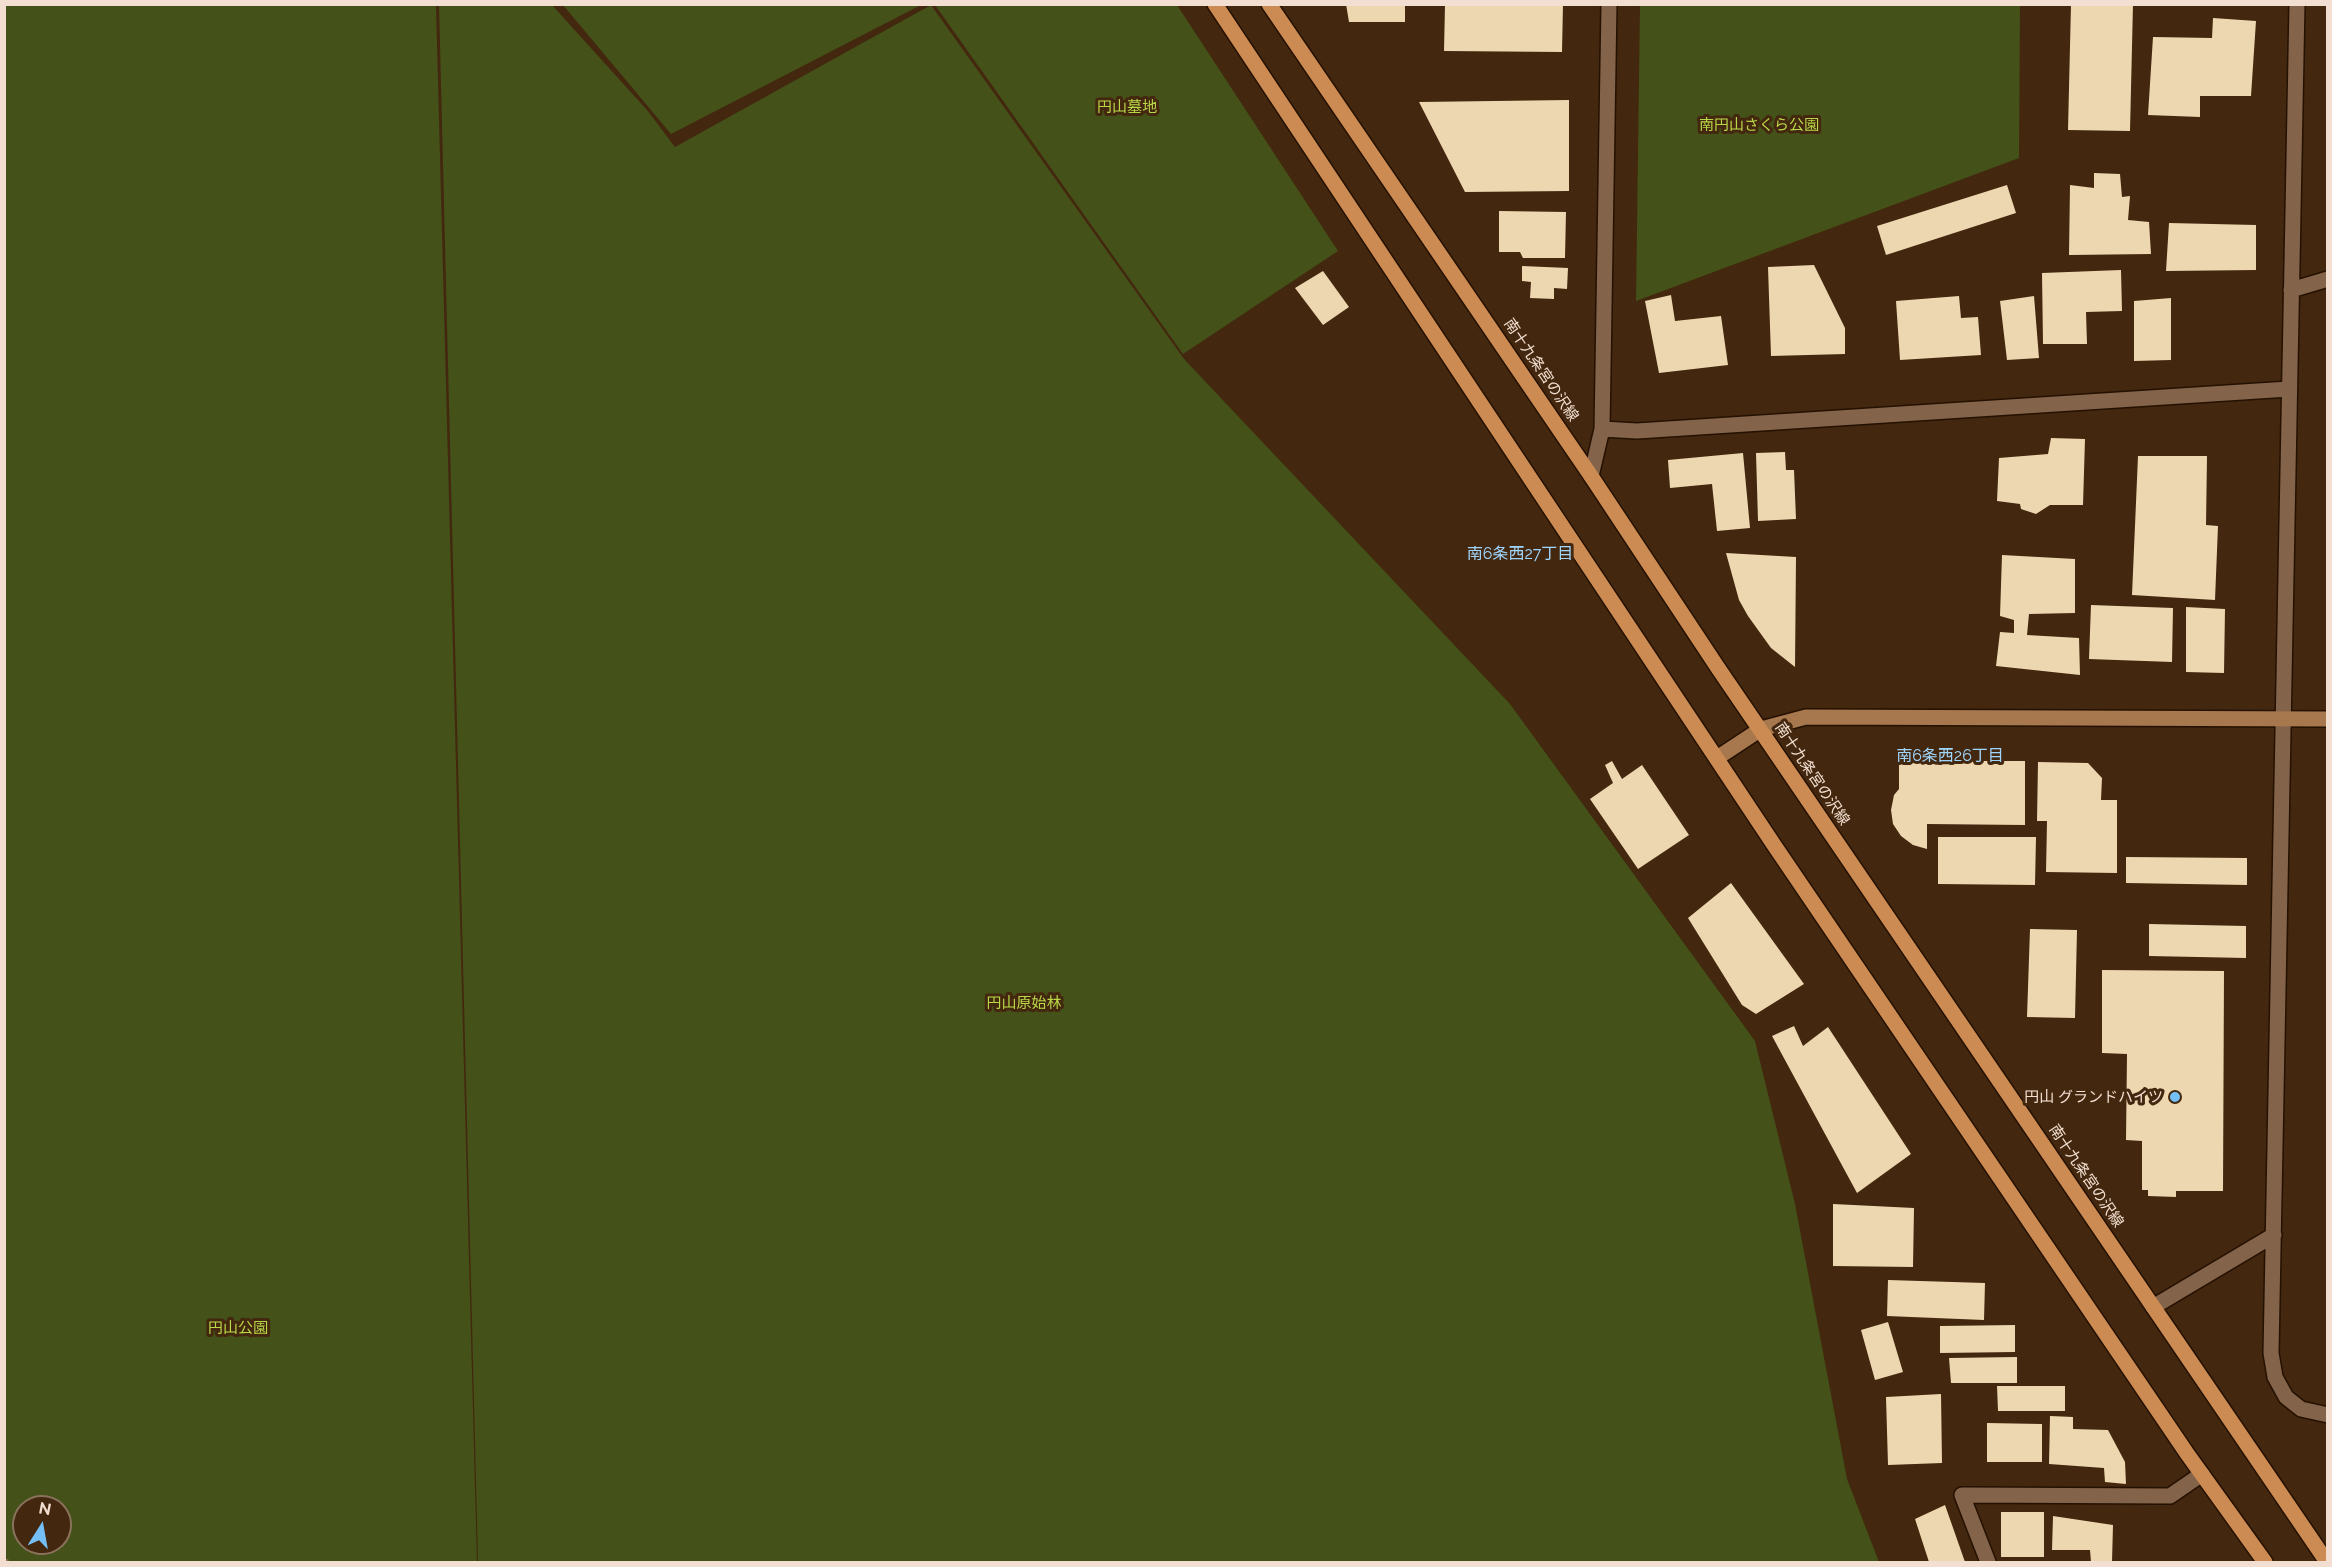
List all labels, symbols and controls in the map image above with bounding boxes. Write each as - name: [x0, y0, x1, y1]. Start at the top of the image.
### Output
- park label: 円山墓地: [1097, 98, 1157, 116]
- park label: 南円山さくら公園: [1699, 116, 1819, 134]
- street label: 南十九条宮の沢線: [1500, 315, 1582, 425]
- district label: 南6条西27丁目: [1467, 544, 1573, 564]
- street label: 南十九条宮の沢線: [1771, 719, 1853, 829]
- district label: 南6条西26丁目: [1896, 746, 2004, 766]
- park label: 円山原始林: [987, 994, 1061, 1012]
- place label: 円山 グランドハイツ: [2024, 1088, 2163, 1106]
- marker: 円山 グランドハイツ: [2168, 1090, 2182, 1104]
- street label: 南十九条宮の沢線: [2045, 1121, 2127, 1231]
- park label: 円山公園: [208, 1319, 268, 1337]
- north arrow: [12, 1495, 72, 1555]
- text: N: [37, 1498, 53, 1519]

